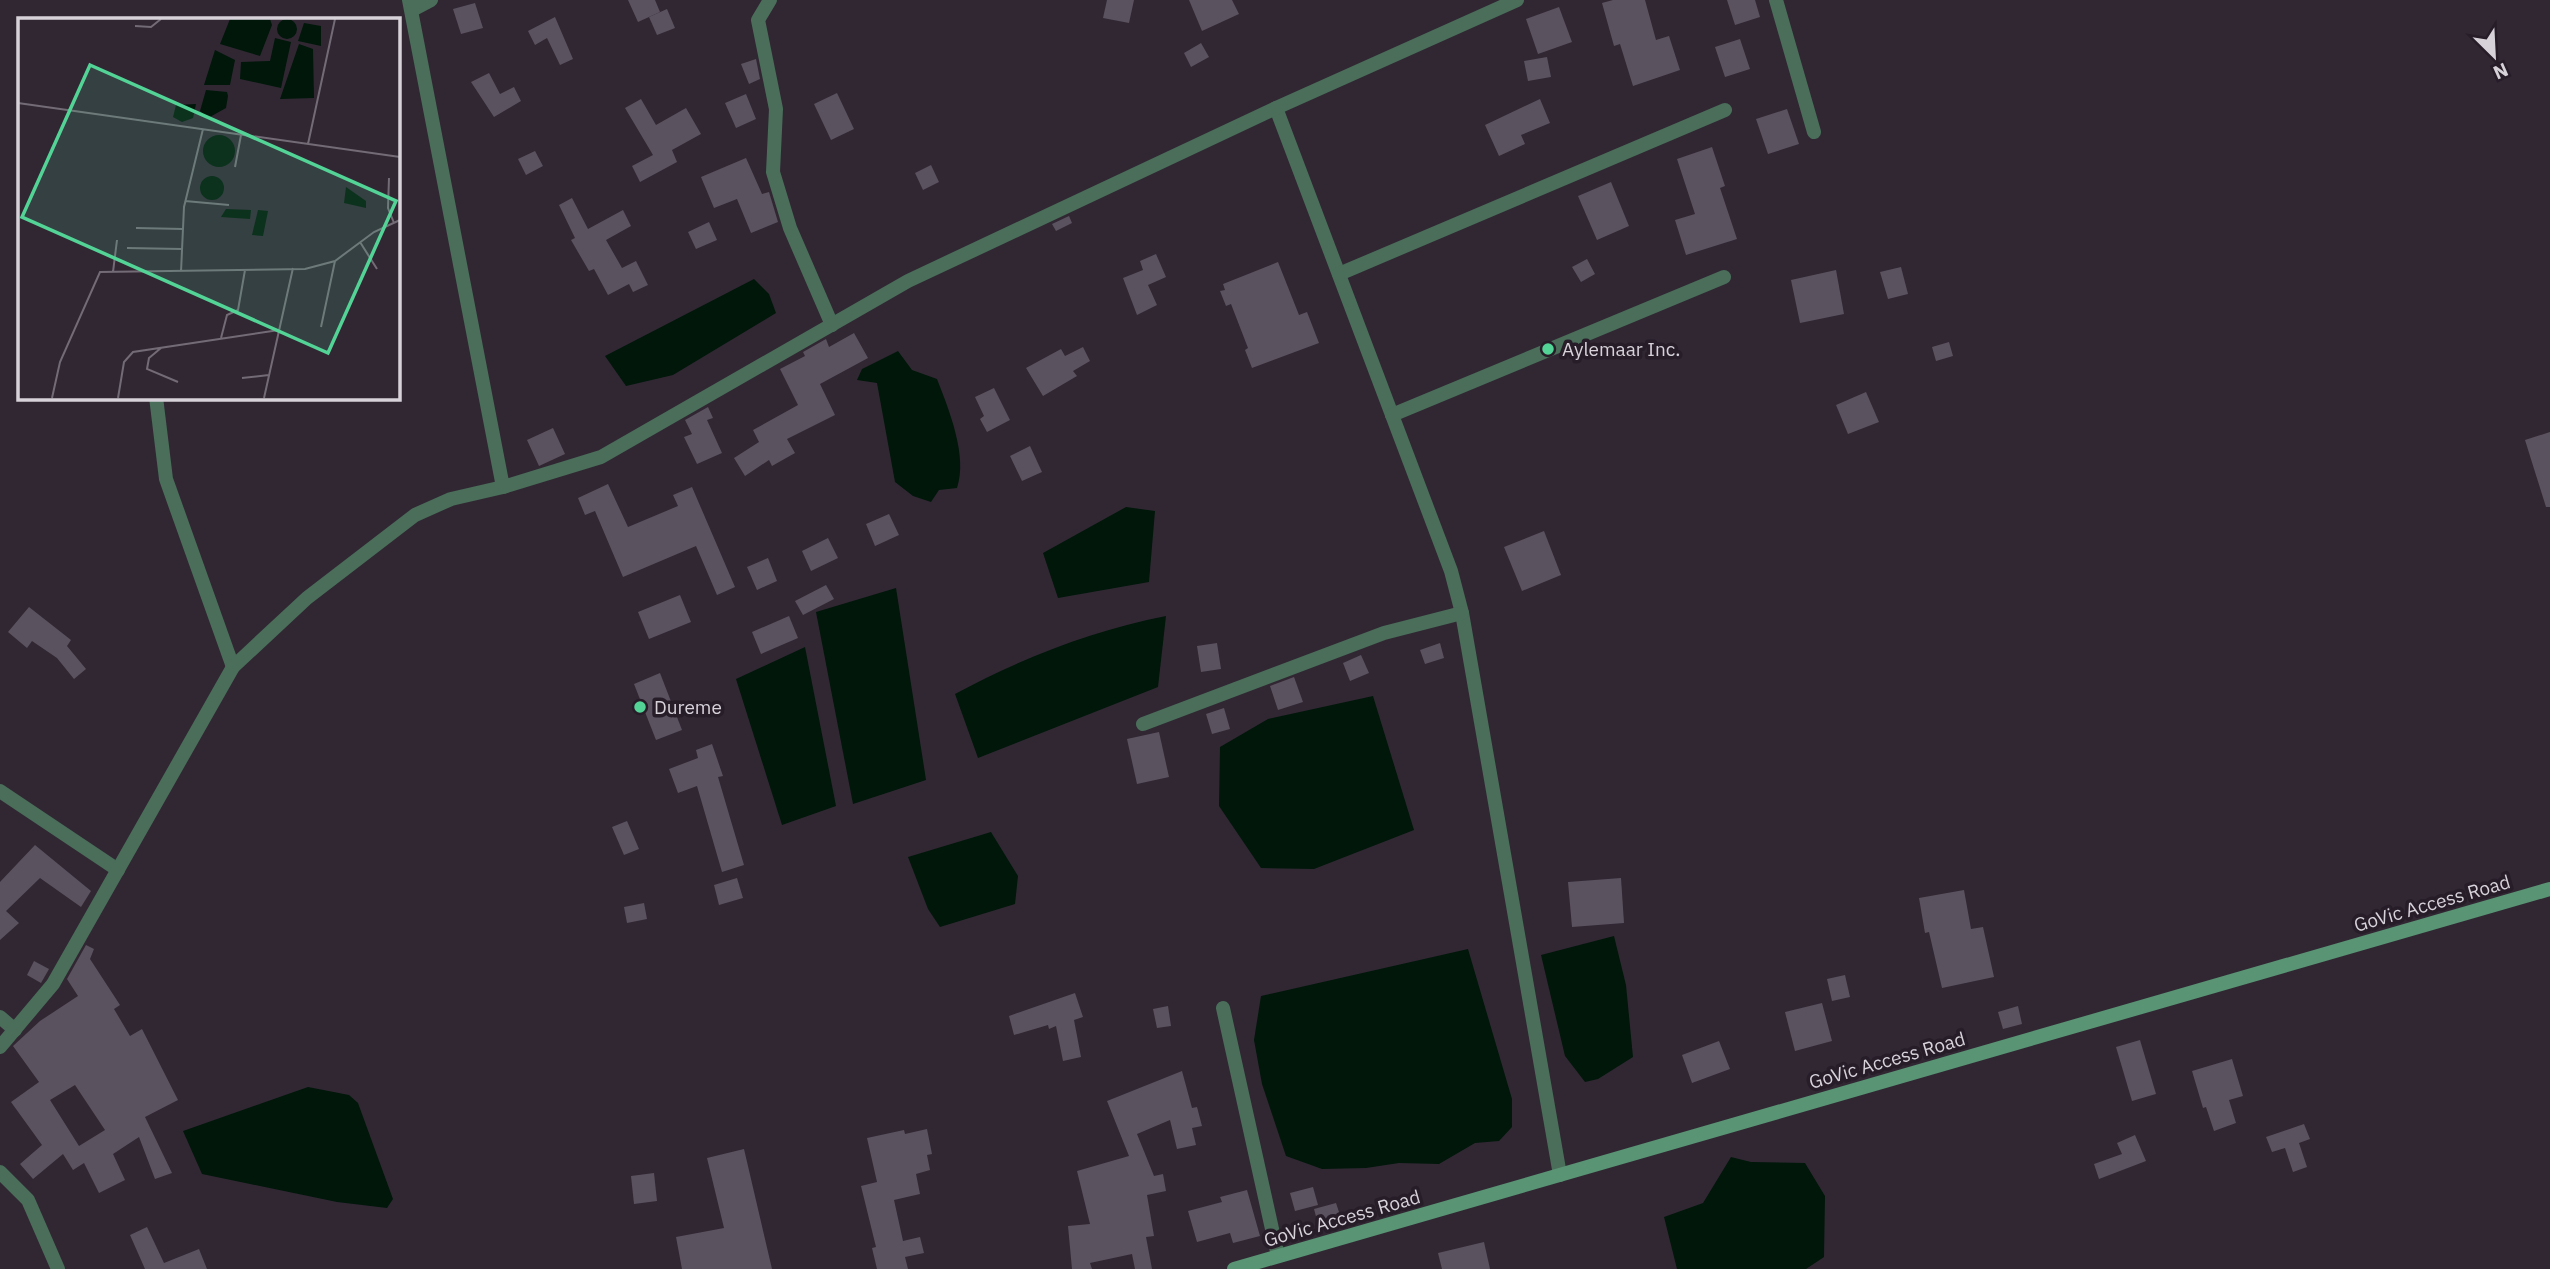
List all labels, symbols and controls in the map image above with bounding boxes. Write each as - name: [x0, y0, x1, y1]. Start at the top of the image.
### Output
- inset map: [18, 18, 399, 399]
- north arrow: [2459, 21, 2529, 91]
- text: N: [2490, 58, 2512, 85]
- place label: Aylemaar Inc.: [1562, 337, 1680, 361]
- marker: Aylemaar Inc.: [1540, 341, 1556, 357]
- place label: Dureme: [654, 695, 722, 719]
- marker: Dureme: [632, 699, 648, 715]
- street label: GoVic Access Road: [2351, 869, 2513, 937]
- street label: GoVic Access Road: [1806, 1026, 1968, 1094]
- street label: GoVic Access Road: [1261, 1184, 1423, 1252]

